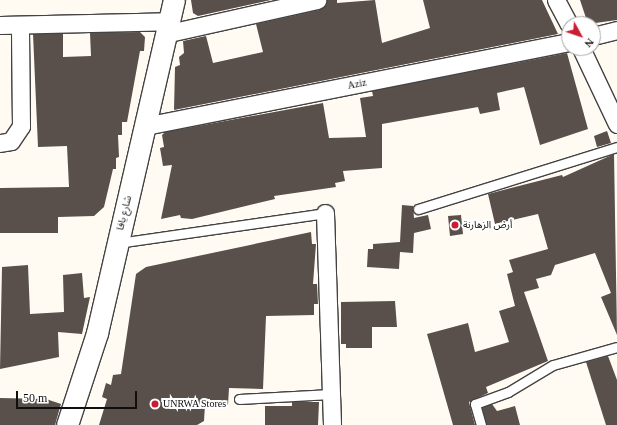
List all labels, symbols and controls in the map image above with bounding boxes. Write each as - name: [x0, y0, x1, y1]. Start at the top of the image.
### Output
- north arrow: [561, 16, 601, 56]
- text: N: [582, 36, 597, 50]
- street label: Aziz: [347, 76, 367, 92]
- street label: شارع يافا: [114, 194, 134, 232]
- place label: أرض الزهارنة: [463, 219, 512, 231]
- marker: أرض الزهارنة: [450, 220, 460, 230]
- scale bar: [18, 383, 139, 409]
- text: 50 m: [23, 391, 47, 405]
- place label: UNRWA Stores: [163, 398, 227, 410]
- marker: UNRWA Stores: [150, 399, 160, 409]

